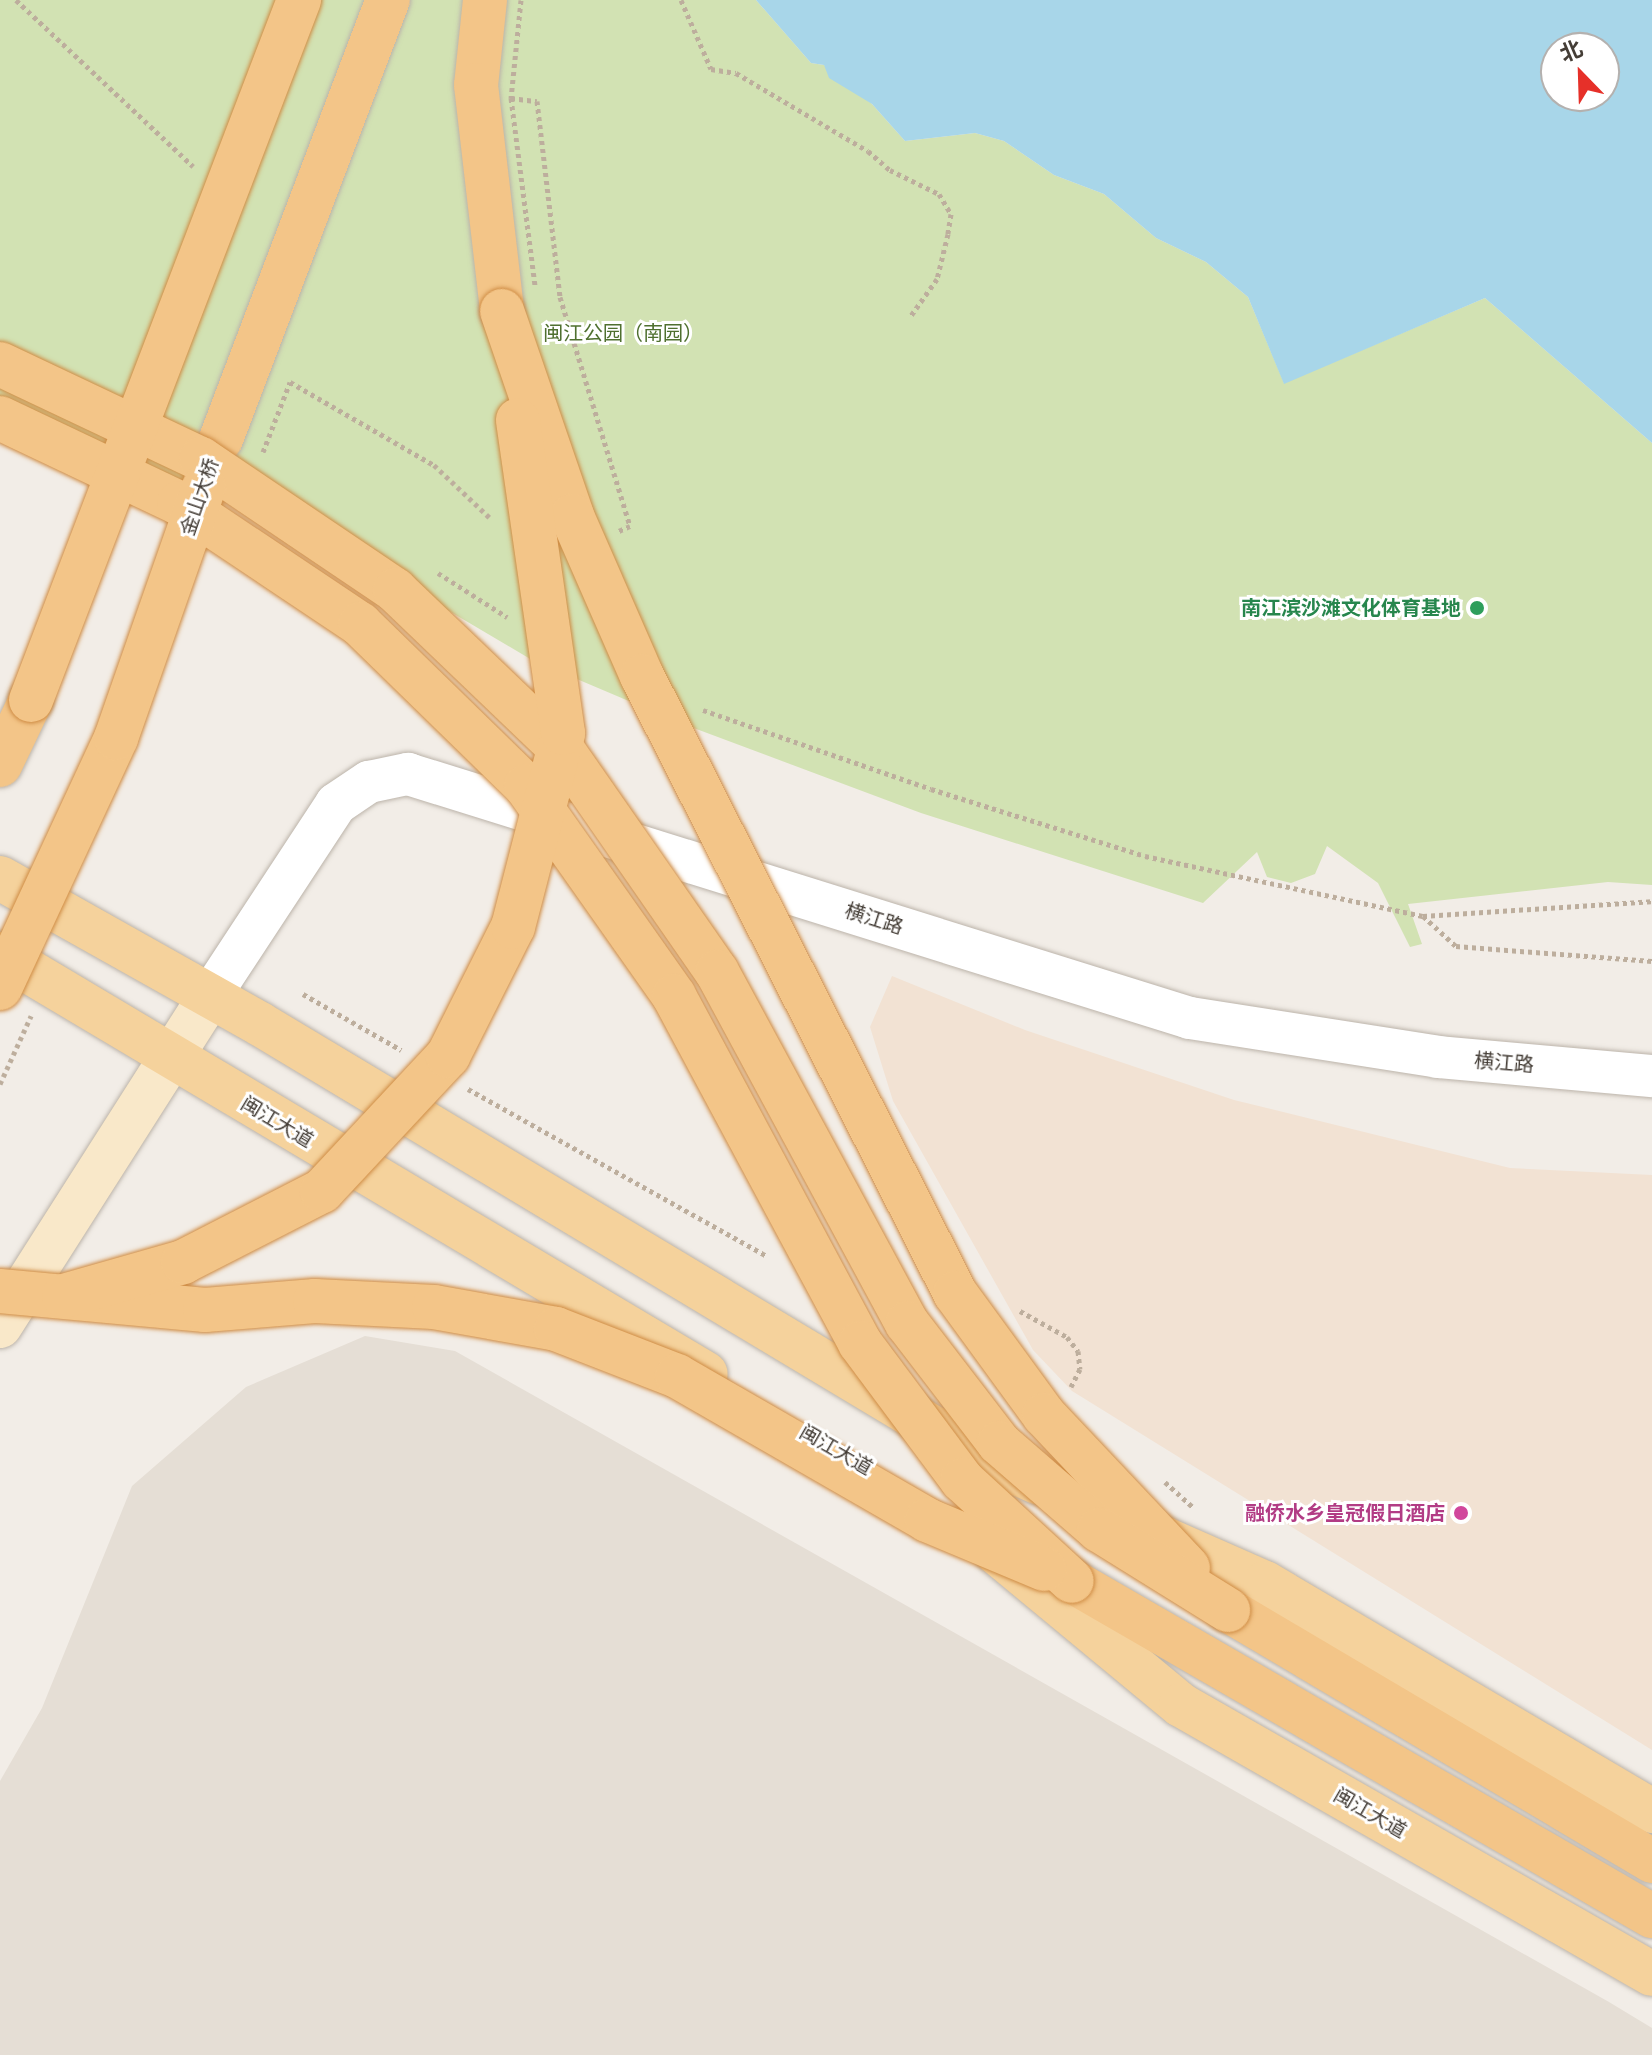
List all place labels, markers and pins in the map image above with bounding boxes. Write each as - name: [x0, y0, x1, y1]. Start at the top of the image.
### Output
- place label: 南江滨沙滩文化体育基地: [1241, 596, 1461, 620]
- marker: 南江滨沙滩文化体育基地: [1468, 599, 1486, 617]
- place label: 融侨水乡皇冠假日酒店: [1245, 1501, 1445, 1525]
- marker: 融侨水乡皇冠假日酒店: [1452, 1504, 1470, 1522]

